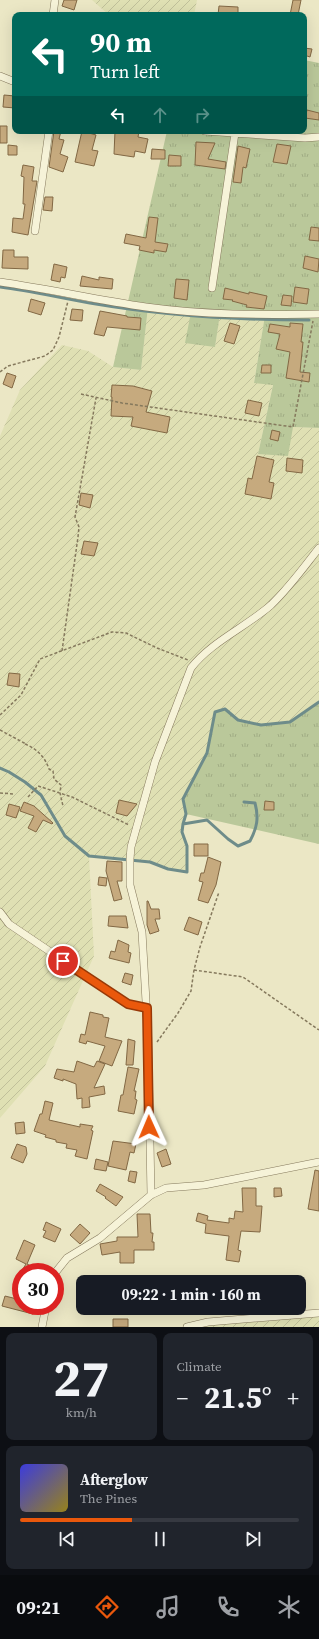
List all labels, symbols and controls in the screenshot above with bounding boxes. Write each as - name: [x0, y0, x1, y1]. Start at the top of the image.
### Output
- text: 90 m: [90, 23, 152, 61]
- icon: left: [24, 28, 76, 80]
- text: Turn left: [90, 59, 160, 84]
- icon: left: [107, 104, 129, 126]
- icon: ahead: [149, 104, 171, 126]
- icon: right: [191, 104, 213, 126]
- pin: [46, 944, 80, 978]
- icon: arrive: [52, 950, 74, 972]
- position arrow: [128, 1106, 170, 1148]
- speed limit sign: 30: [12, 1263, 64, 1315]
- text: 09:22 · 1 min · 160 m: [122, 1284, 261, 1305]
- text: 27: [53, 1342, 109, 1413]
- text: Climate: [177, 1358, 222, 1375]
- text: 21.5°: [204, 1377, 272, 1418]
- text: −: [177, 1383, 188, 1413]
- text: +: [287, 1383, 299, 1413]
- text: km/h: [66, 1404, 97, 1421]
- text: Afterglow: [80, 1469, 148, 1490]
- text: The Pines: [80, 1490, 137, 1507]
- icon: previous: [56, 1528, 78, 1550]
- icon: pause: [149, 1528, 171, 1550]
- icon: next: [242, 1528, 264, 1550]
- icon: directions: [93, 1593, 121, 1621]
- icon: music: [154, 1593, 182, 1621]
- icon: phone: [214, 1593, 242, 1621]
- icon: climate: [275, 1593, 303, 1621]
- text: 09:21: [16, 1595, 61, 1620]

